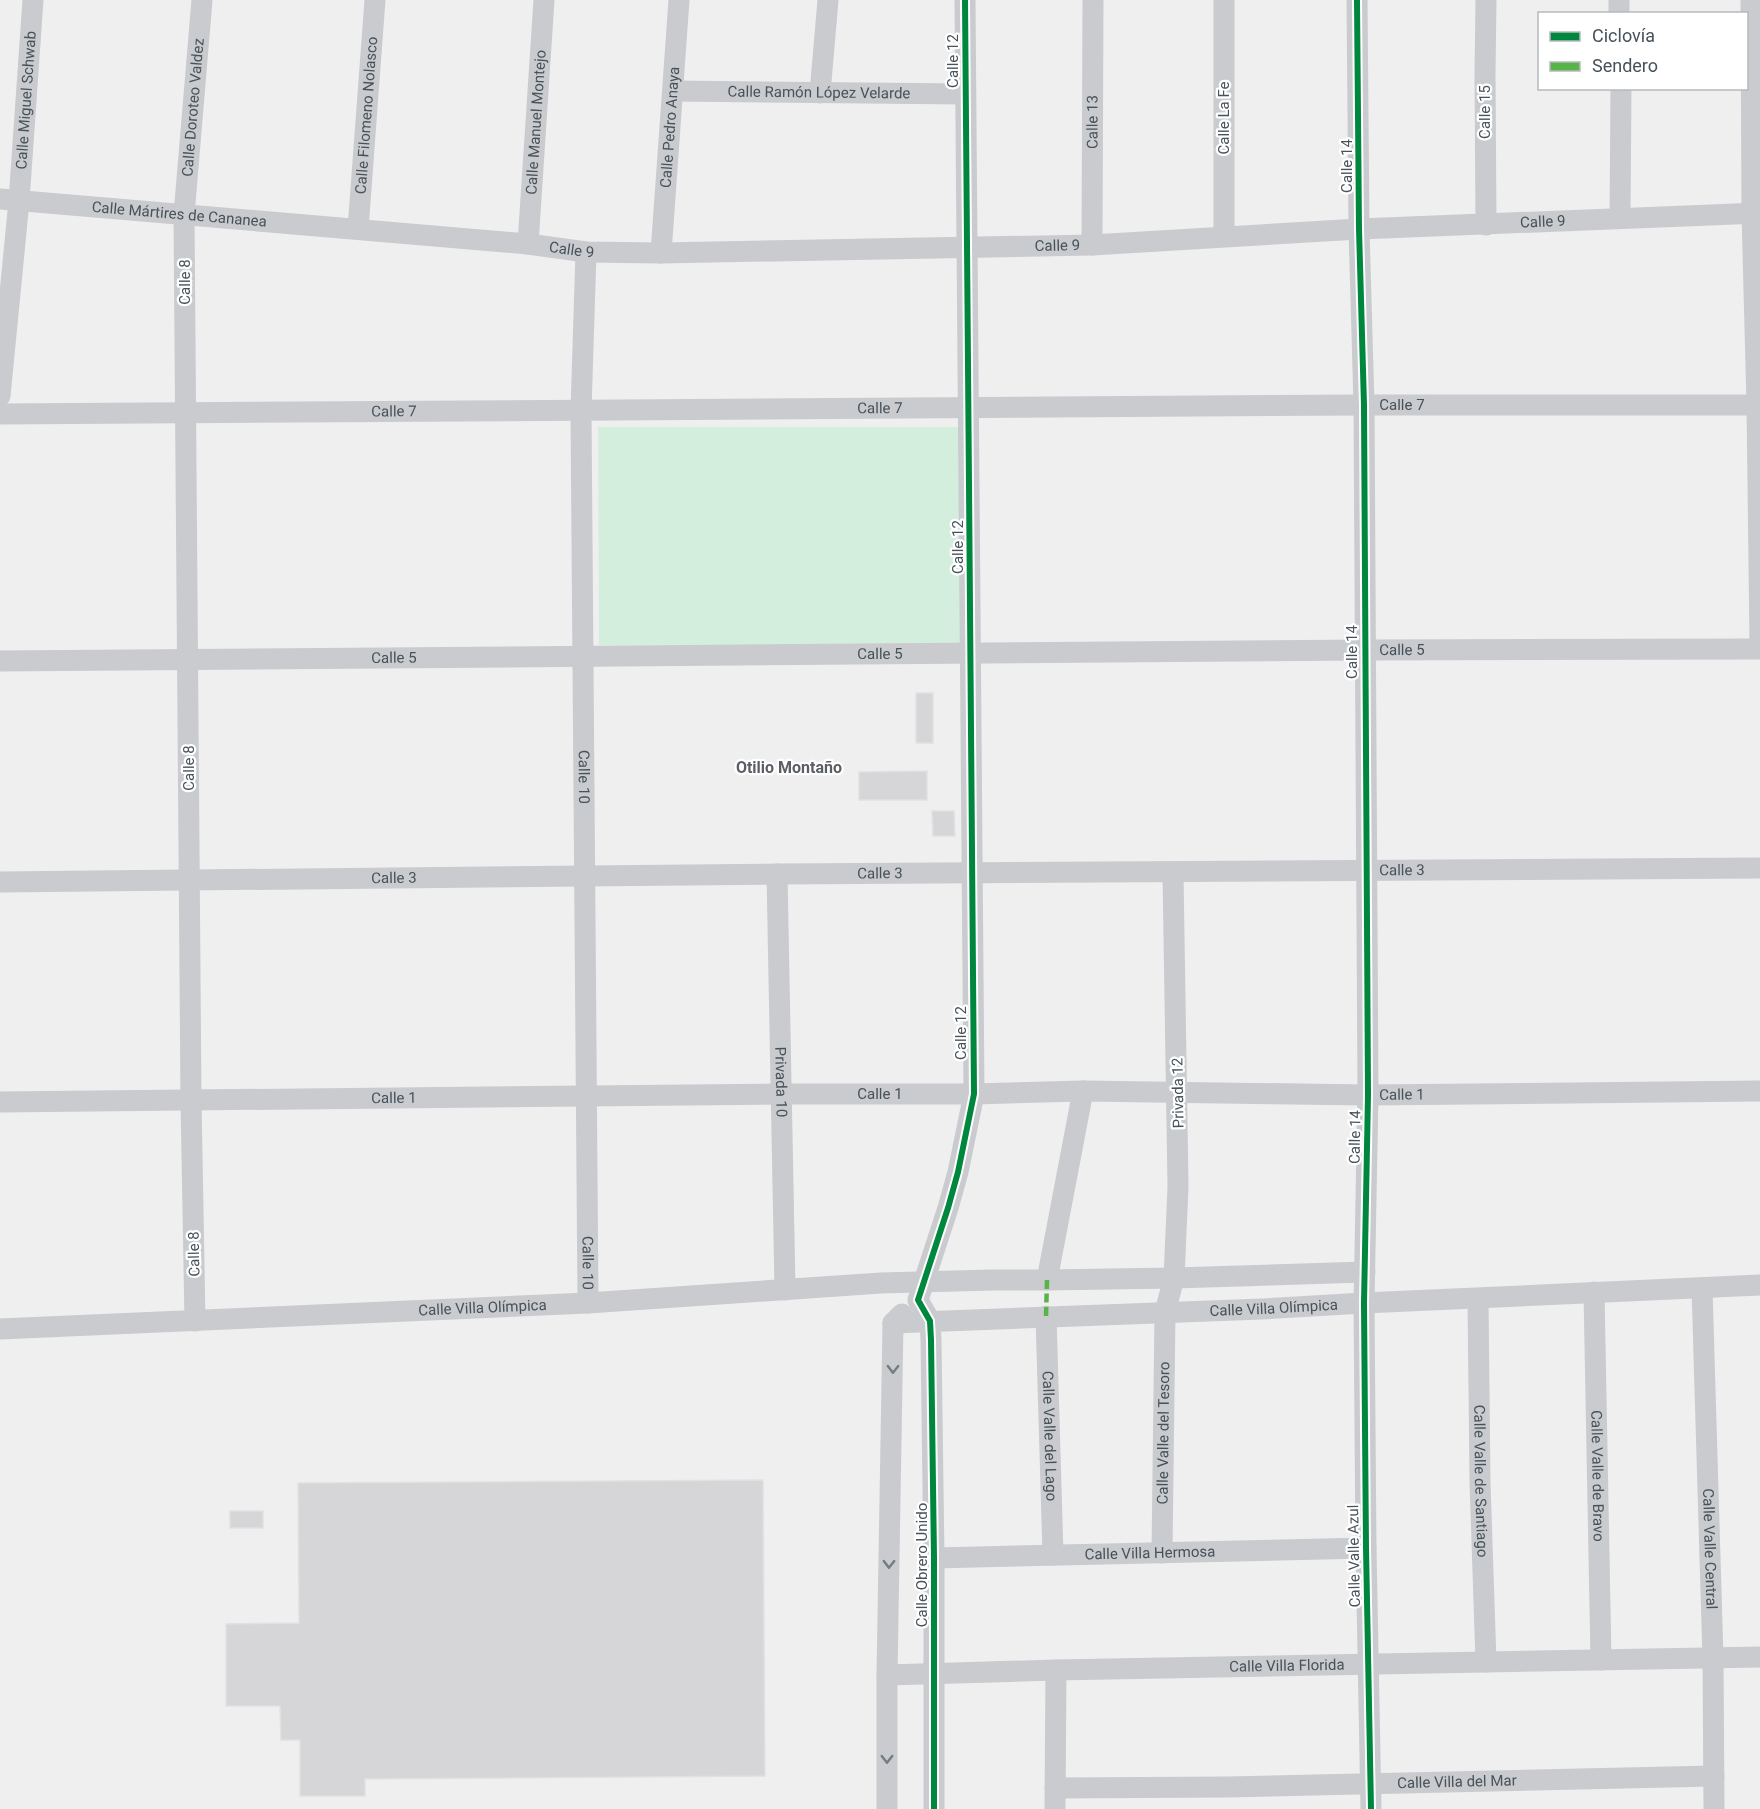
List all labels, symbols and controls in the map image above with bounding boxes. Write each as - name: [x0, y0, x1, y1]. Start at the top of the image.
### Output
- legend: [1538, 12, 1748, 90]
- text: Ciclovía: [1592, 25, 1655, 46]
- street label: Calle Miguel Schwab: [12, 30, 40, 170]
- street label: Calle 12: [944, 34, 962, 88]
- street label: Calle Filomeno Nolasco: [352, 36, 381, 195]
- street label: Calle Doroteo Valdez: [178, 37, 208, 177]
- street label: Calle Manuel Montejo: [522, 49, 550, 195]
- text: Sendero: [1592, 55, 1658, 76]
- street label: Calle Pedro Anaya: [657, 66, 683, 188]
- street label: Calle La Fe: [1215, 81, 1233, 154]
- street label: Calle Ramón López Velarde: [728, 83, 911, 102]
- street label: Calle 15: [1476, 85, 1494, 139]
- street label: Calle 13: [1083, 95, 1102, 149]
- street label: Calle 14: [1338, 139, 1356, 193]
- street label: Calle Mártires de Cananea: [91, 198, 268, 231]
- street label: Calle 9: [1520, 212, 1566, 232]
- street label: Calle 9: [1035, 236, 1080, 255]
- street label: Calle 9: [548, 238, 594, 261]
- street label: Calle 8: [176, 259, 194, 305]
- street label: Calle 7: [1379, 396, 1425, 414]
- street label: Calle 7: [857, 399, 903, 417]
- street label: Calle 7: [371, 402, 417, 421]
- street label: Calle 12: [949, 520, 967, 574]
- street label: Calle 14: [1343, 625, 1361, 679]
- street label: Calle 5: [1379, 641, 1425, 659]
- street label: Calle 5: [857, 645, 903, 663]
- street label: Calle 5: [371, 649, 417, 667]
- street label: Calle 8: [180, 745, 198, 791]
- street label: Calle 10: [575, 750, 593, 804]
- district label: Otilio Montaño: [736, 758, 842, 777]
- street label: Calle 3: [1379, 861, 1425, 879]
- street label: Calle 3: [857, 864, 903, 883]
- street label: Calle 3: [371, 869, 417, 887]
- street label: Calle 12: [952, 1006, 970, 1060]
- street label: Privada 10: [771, 1046, 791, 1118]
- street label: Privada 12: [1168, 1057, 1188, 1129]
- street label: Calle 1: [857, 1085, 903, 1103]
- street label: Calle 1: [1379, 1085, 1425, 1104]
- street label: Calle 1: [371, 1089, 417, 1107]
- street label: Calle 14: [1346, 1109, 1364, 1164]
- street label: Calle 8: [185, 1231, 203, 1277]
- street label: Calle 10: [578, 1236, 597, 1290]
- street label: Calle Villa Olímpica: [418, 1296, 547, 1319]
- street label: Calle Villa Olímpica: [1209, 1296, 1338, 1320]
- street label: Calle Valle del Tesoro: [1154, 1361, 1173, 1505]
- one-way arrow: [886, 1364, 899, 1373]
- street label: Calle Valle del Lago: [1039, 1370, 1060, 1501]
- street label: Calle Valle de Santiago: [1470, 1405, 1492, 1558]
- street label: Calle Valle de Bravo: [1587, 1410, 1608, 1542]
- street label: Calle Valle Central: [1699, 1488, 1721, 1610]
- street label: Calle Obrero Unido: [913, 1503, 931, 1627]
- street label: Calle Valle Azul: [1344, 1505, 1364, 1607]
- street label: Calle Villa Hermosa: [1084, 1542, 1216, 1564]
- one-way arrow: [883, 1559, 895, 1568]
- street label: Calle Villa Florida: [1229, 1656, 1345, 1676]
- one-way arrow: [881, 1754, 893, 1763]
- street label: Calle Villa del Mar: [1397, 1771, 1517, 1792]

